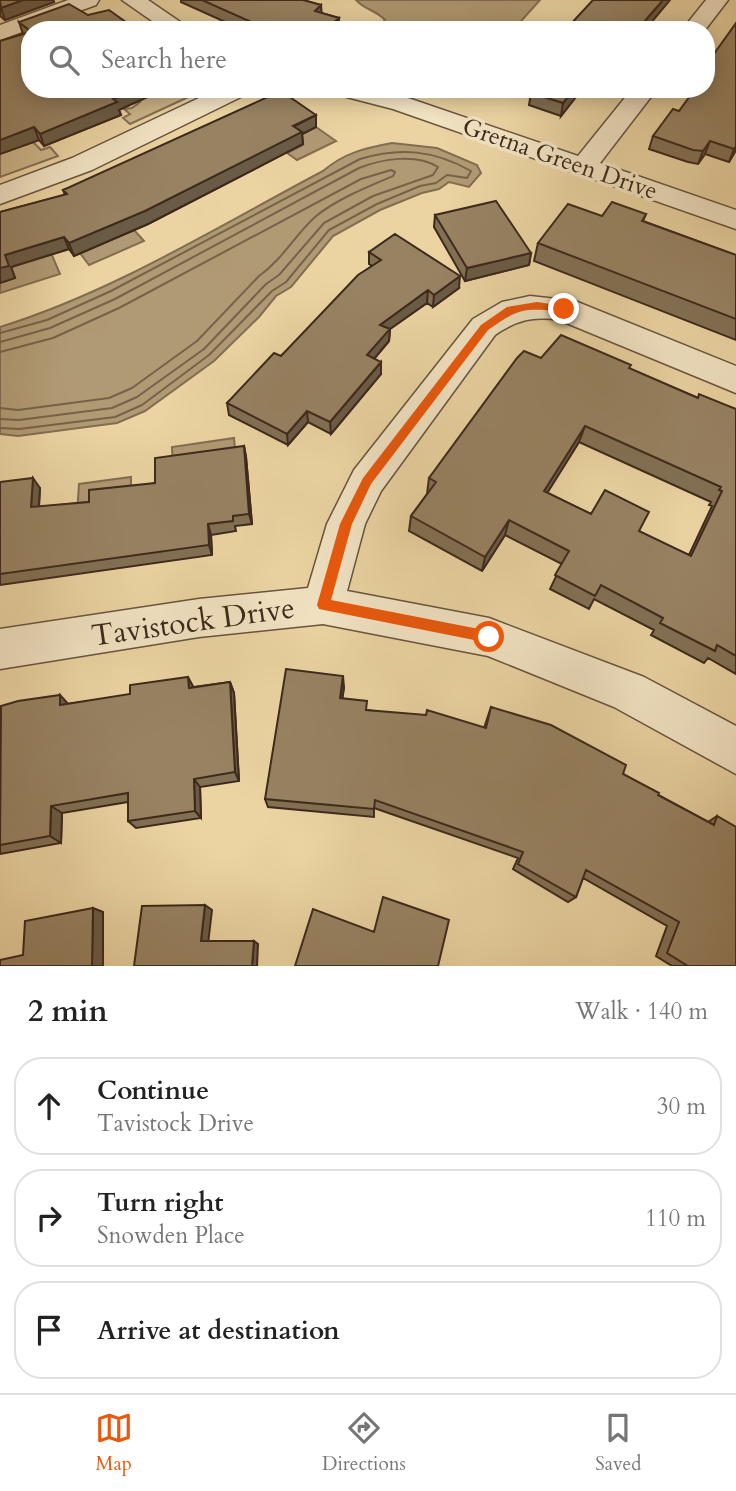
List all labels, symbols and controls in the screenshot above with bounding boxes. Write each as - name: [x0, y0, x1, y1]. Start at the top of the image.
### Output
- search box: [21, 21, 715, 98]
- icon: search: [45, 41, 83, 79]
- text: Search here: [101, 42, 227, 77]
- street label: Gretna Green Drive: [458, 110, 662, 208]
- route end: [548, 293, 579, 324]
- street label: Tavistock Drive: [89, 587, 297, 657]
- route start: [473, 621, 504, 652]
- text: 2 min: [28, 991, 108, 1032]
- text: Walk · 140 m: [575, 996, 708, 1027]
- text: Continue: [97, 1073, 209, 1108]
- icon: ahead: [30, 1087, 68, 1125]
- text: 30 m: [657, 1091, 706, 1122]
- text: Tavistock Drive: [97, 1108, 254, 1139]
- text: Turn right: [97, 1185, 224, 1220]
- icon: right: [30, 1199, 68, 1237]
- text: 110 m: [645, 1203, 706, 1234]
- text: Snowden Place: [97, 1220, 245, 1251]
- icon: arrive: [30, 1311, 68, 1349]
- text: Arrive at destination: [97, 1313, 340, 1348]
- tab: Map: [95, 1409, 133, 1477]
- tab: Directions: [322, 1409, 406, 1477]
- tab: Saved: [595, 1409, 641, 1477]

